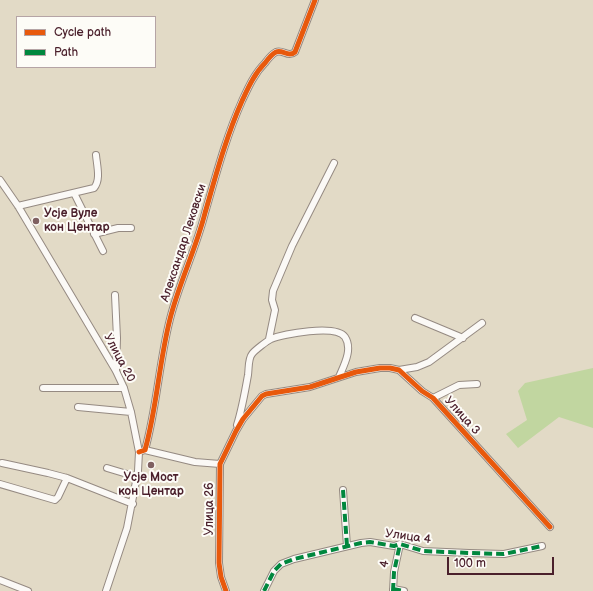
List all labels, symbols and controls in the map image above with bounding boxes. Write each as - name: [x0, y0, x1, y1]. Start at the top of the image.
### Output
- legend: [16, 16, 156, 68]
- text: Cycle path: [54, 25, 111, 40]
- text: Path: [54, 45, 78, 60]
- street label: Александар Лековски: [158, 182, 210, 304]
- place label: Усје Вуле кон Центар: [44, 207, 110, 235]
- marker: Усје Вуле кон Центар: [31, 216, 41, 226]
- street label: Улица 20: [100, 331, 138, 385]
- street label: Улица 3: [441, 394, 483, 438]
- marker: Усје Мост кон Центар: [146, 460, 156, 470]
- place label: Усје Мост кон Центар: [118, 471, 184, 499]
- street label: Улица 26: [203, 482, 217, 536]
- street label: Улица 4: [384, 527, 432, 547]
- scale bar: [449, 549, 556, 575]
- text: 100 m: [454, 556, 486, 571]
- street label: 4: [377, 559, 393, 569]

